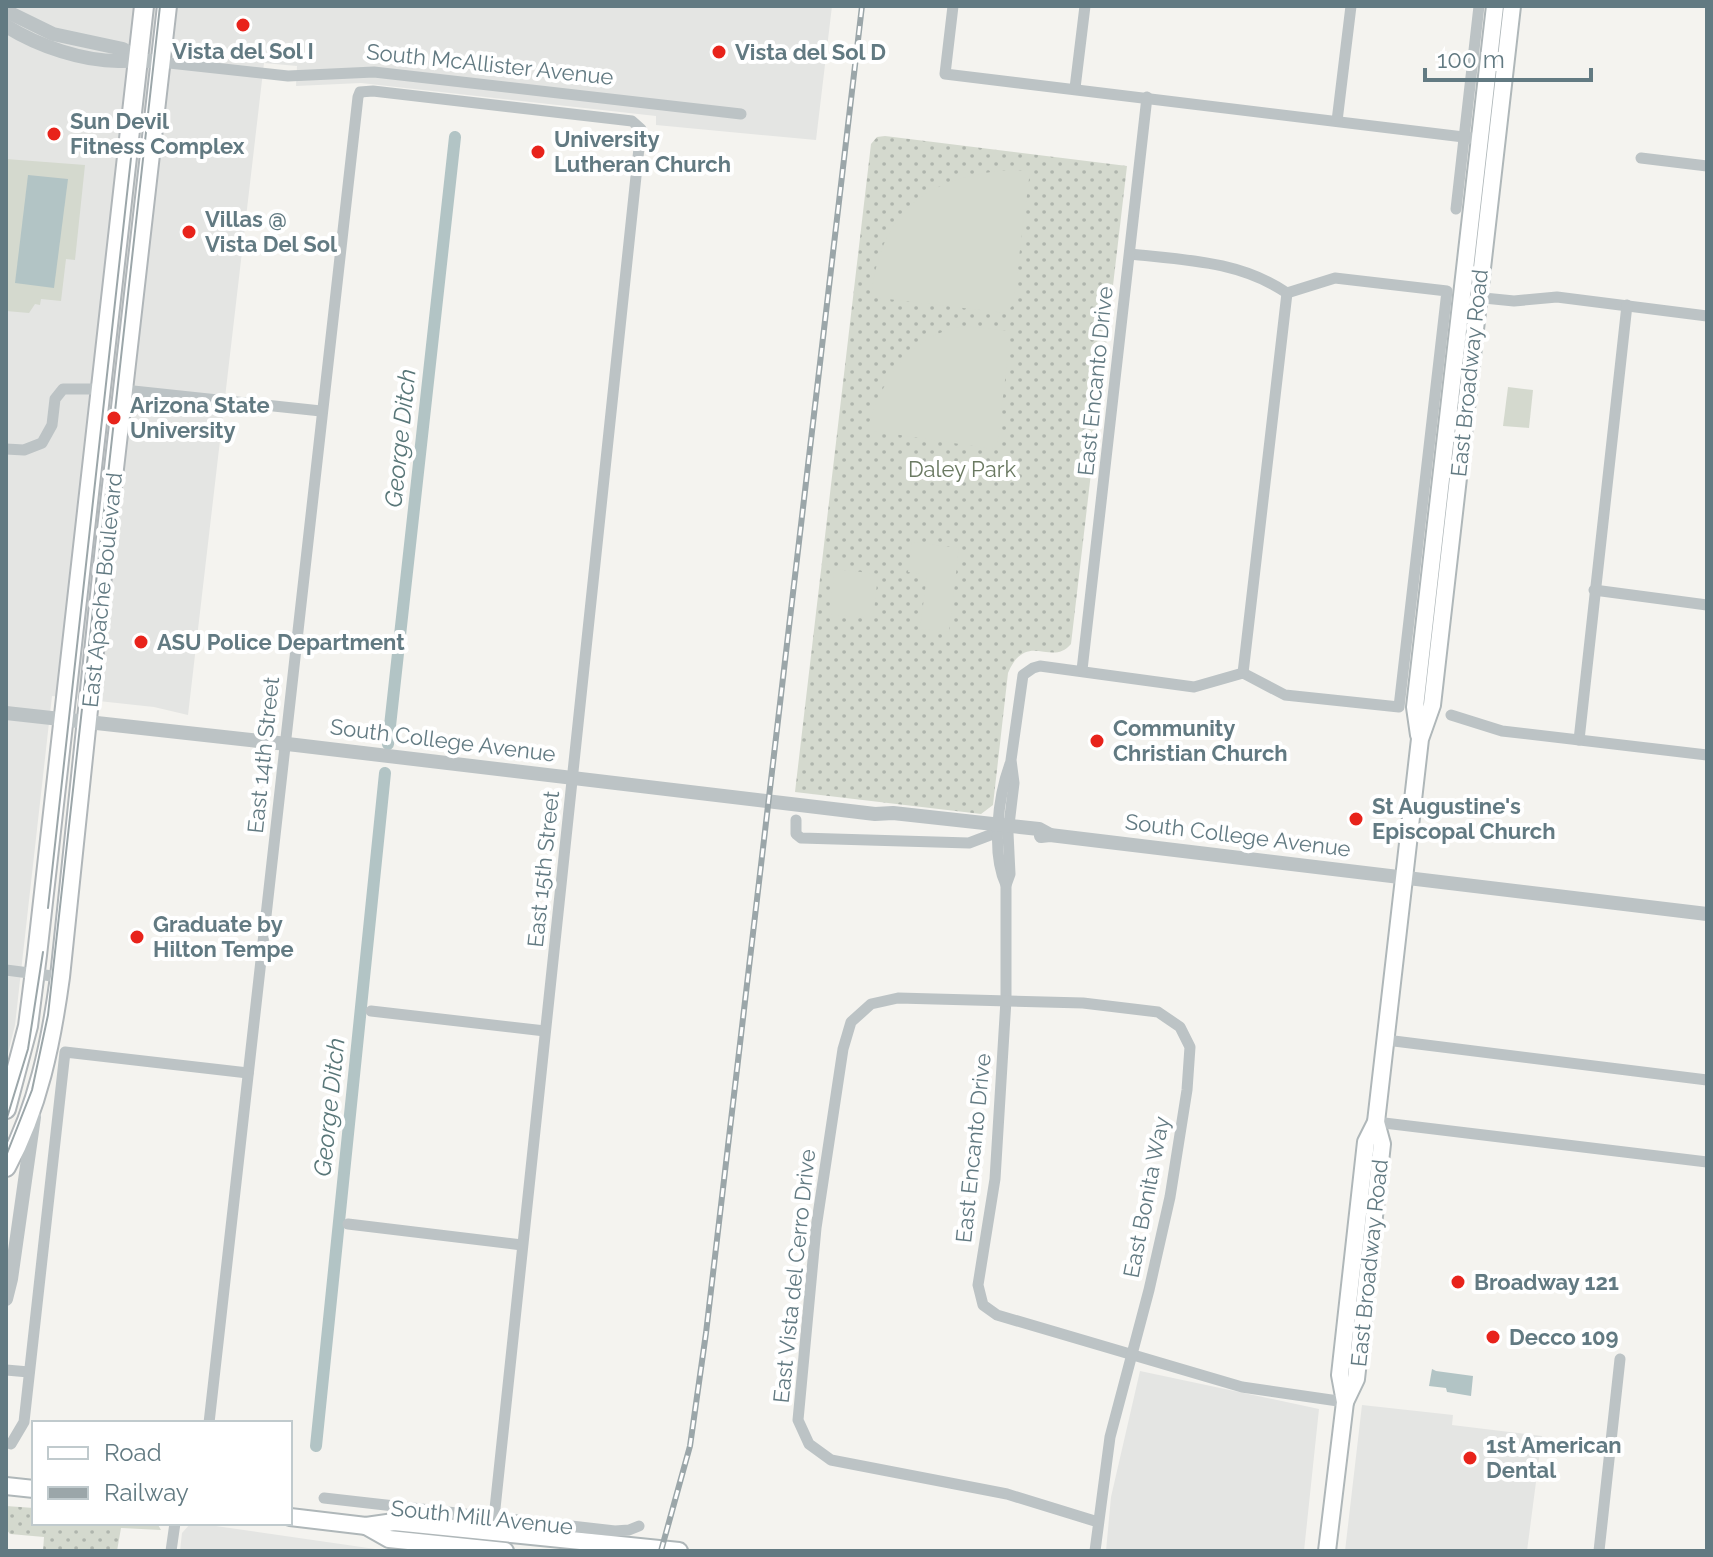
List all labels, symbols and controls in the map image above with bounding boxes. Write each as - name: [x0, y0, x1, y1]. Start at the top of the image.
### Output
- marker: Vista del Sol I: [234, 16, 252, 34]
- scale bar: [1425, 32, 1591, 82]
- place label: Vista del Sol I: [172, 38, 314, 64]
- street label: South McAllister Avenue: [365, 38, 615, 90]
- place label: Vista del Sol D: [735, 39, 886, 65]
- marker: Vista del Sol D: [710, 43, 728, 61]
- text: 100 m: [1437, 45, 1505, 74]
- place label: Sun Devil Fitness Complex: [70, 108, 245, 159]
- marker: Sun Devil Fitness Complex: [45, 125, 63, 143]
- place label: University Lutheran Church: [554, 126, 731, 177]
- marker: University Lutheran Church: [529, 143, 547, 161]
- place label: Villas @ Vista Del Sol: [205, 206, 338, 257]
- marker: Villas @ Vista Del Sol: [180, 223, 198, 241]
- street label: East Broadway Road: [1445, 268, 1493, 478]
- street label: East Encanto Drive: [1072, 285, 1118, 477]
- water label: George Ditch: [378, 367, 422, 509]
- place label: Arizona State University: [130, 392, 270, 443]
- marker: Arizona State University: [105, 409, 123, 427]
- park label: Daley Park: [908, 456, 1016, 482]
- street label: East Apache Boulevard: [77, 471, 127, 709]
- place label: ASU Police Department: [157, 629, 405, 655]
- marker: ASU Police Department: [132, 633, 150, 651]
- street label: East 14th Street: [242, 675, 284, 835]
- street label: South College Avenue: [329, 713, 557, 767]
- place label: Community Christian Church: [1113, 715, 1288, 766]
- marker: Community Christian Church: [1088, 732, 1106, 750]
- street label: East 15th Street: [522, 789, 564, 948]
- place label: St Augustine's Episcopal Church: [1372, 793, 1556, 844]
- street label: South College Avenue: [1124, 808, 1352, 862]
- marker: St Augustine's Episcopal Church: [1347, 810, 1365, 828]
- place label: Graduate by Hilton Tempe: [153, 911, 294, 962]
- marker: Graduate by Hilton Tempe: [128, 928, 146, 946]
- water label: George Ditch: [307, 1036, 351, 1178]
- street label: East Encanto Drive: [950, 1052, 996, 1244]
- street label: East Bonita Way: [1118, 1114, 1174, 1280]
- street label: East Vista del Cerro Drive: [768, 1148, 820, 1404]
- street label: East Broadway Road: [1345, 1158, 1393, 1368]
- place label: Broadway 121: [1474, 1269, 1619, 1295]
- marker: Broadway 121: [1449, 1273, 1467, 1291]
- place label: Decco 109: [1509, 1324, 1619, 1350]
- marker: Decco 109: [1484, 1328, 1502, 1346]
- legend: [32, 1421, 292, 1525]
- place label: 1st American Dental: [1486, 1432, 1622, 1483]
- text: Road: [104, 1438, 162, 1467]
- marker: 1st American Dental: [1461, 1449, 1479, 1467]
- text: Railway: [104, 1478, 189, 1507]
- street label: South Mill Avenue: [390, 1495, 574, 1539]

